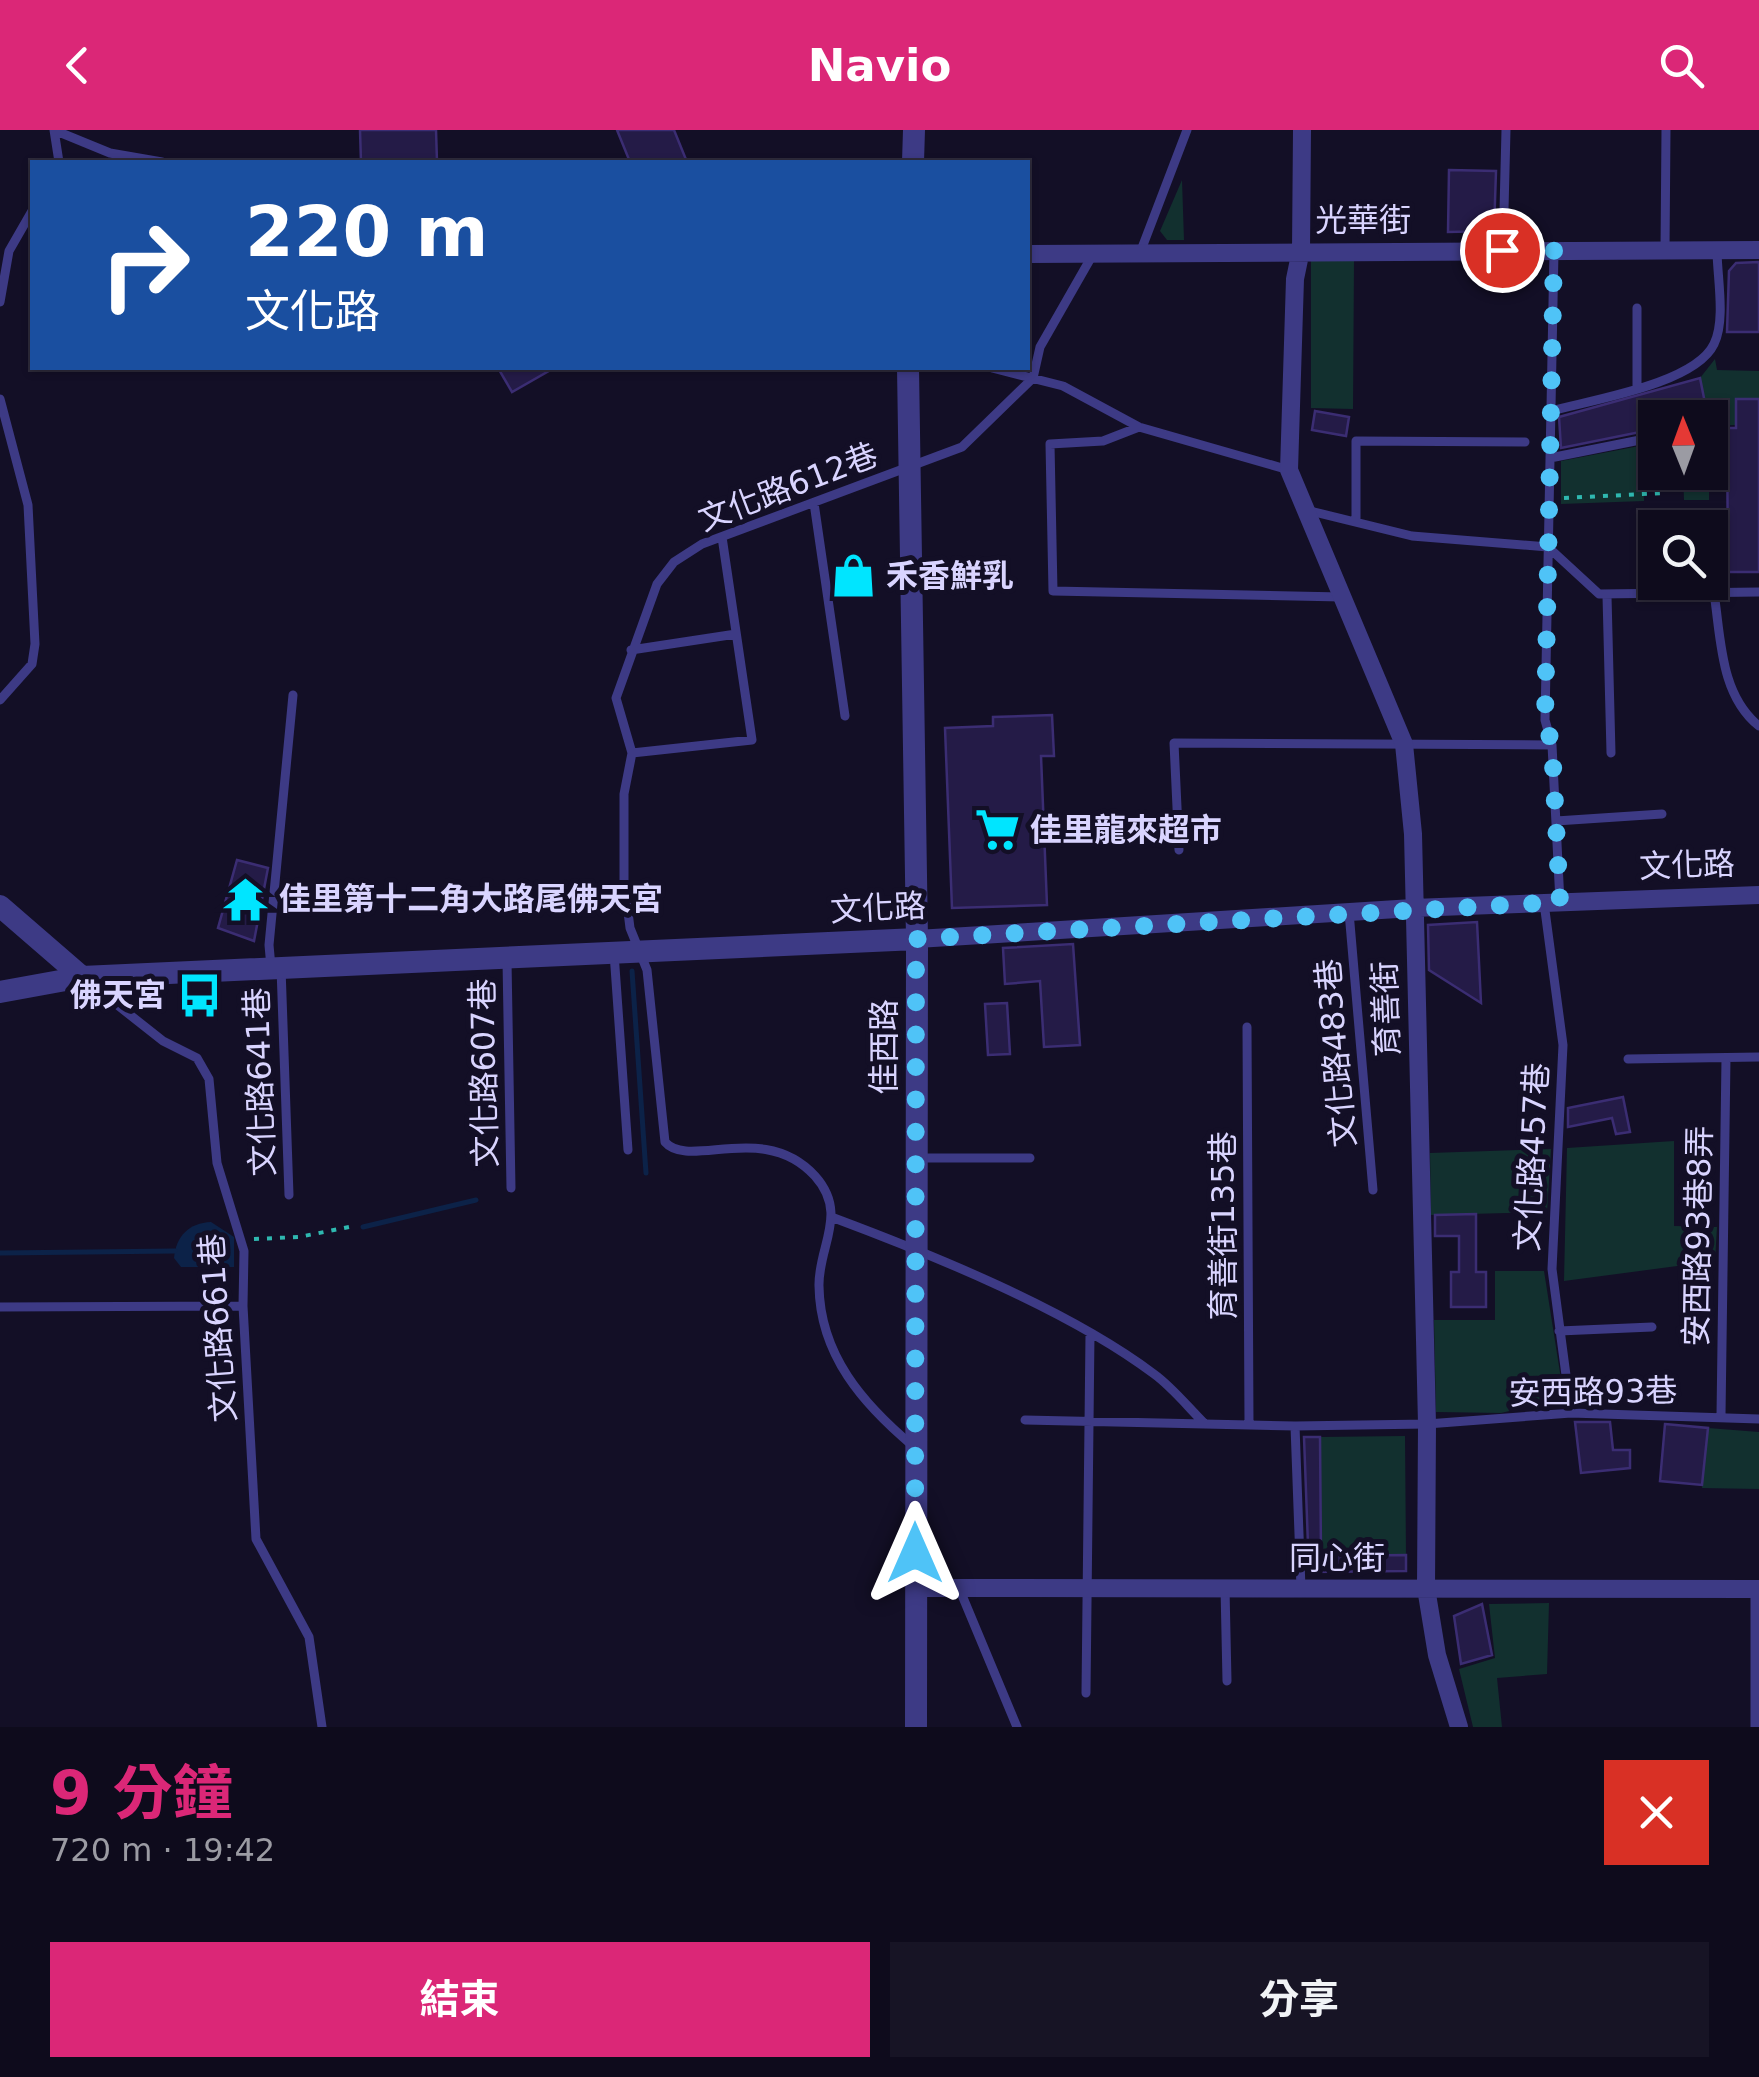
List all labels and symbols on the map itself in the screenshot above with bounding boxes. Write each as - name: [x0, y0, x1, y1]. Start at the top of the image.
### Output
- street label: 光華街: [1315, 201, 1411, 239]
- pin: [1460, 208, 1545, 293]
- north arrow: [1638, 400, 1728, 490]
- street label: 文化路612巷: [693, 435, 883, 539]
- shop icon: 禾香鮮乳: [829, 552, 877, 600]
- place label: 禾香鮮乳: [886, 557, 1014, 595]
- supermarket icon: 佳里龍來超市: [973, 806, 1021, 854]
- place label: 佳里龍來超市: [1030, 811, 1222, 849]
- street label: 文化路: [1638, 844, 1736, 886]
- temple icon: 佳里第十二角大路尾佛天宮: [222, 875, 270, 923]
- place label: 佳里第十二角大路尾佛天宮: [279, 880, 663, 918]
- street label: 文化路: [829, 887, 927, 929]
- street label: 文化路483巷: [1309, 957, 1363, 1149]
- street label: 育善街: [1365, 960, 1407, 1058]
- bus stop icon: 佛天宮: [175, 971, 223, 1019]
- place label: 佛天宮: [70, 976, 166, 1014]
- street label: 文化路607巷: [463, 978, 505, 1168]
- street label: 文化路641巷: [238, 987, 282, 1177]
- street label: 佳西路: [865, 999, 903, 1095]
- street label: 文化路457巷: [1508, 1062, 1556, 1252]
- street label: 安西路93巷8弄: [1677, 1125, 1719, 1347]
- street label: 育善街135巷: [1204, 1131, 1242, 1321]
- street label: 文化路661巷: [192, 1232, 244, 1424]
- street label: 安西路93巷: [1508, 1372, 1678, 1412]
- position arrow: [863, 1501, 967, 1605]
- street label: 同心街: [1289, 1539, 1385, 1577]

